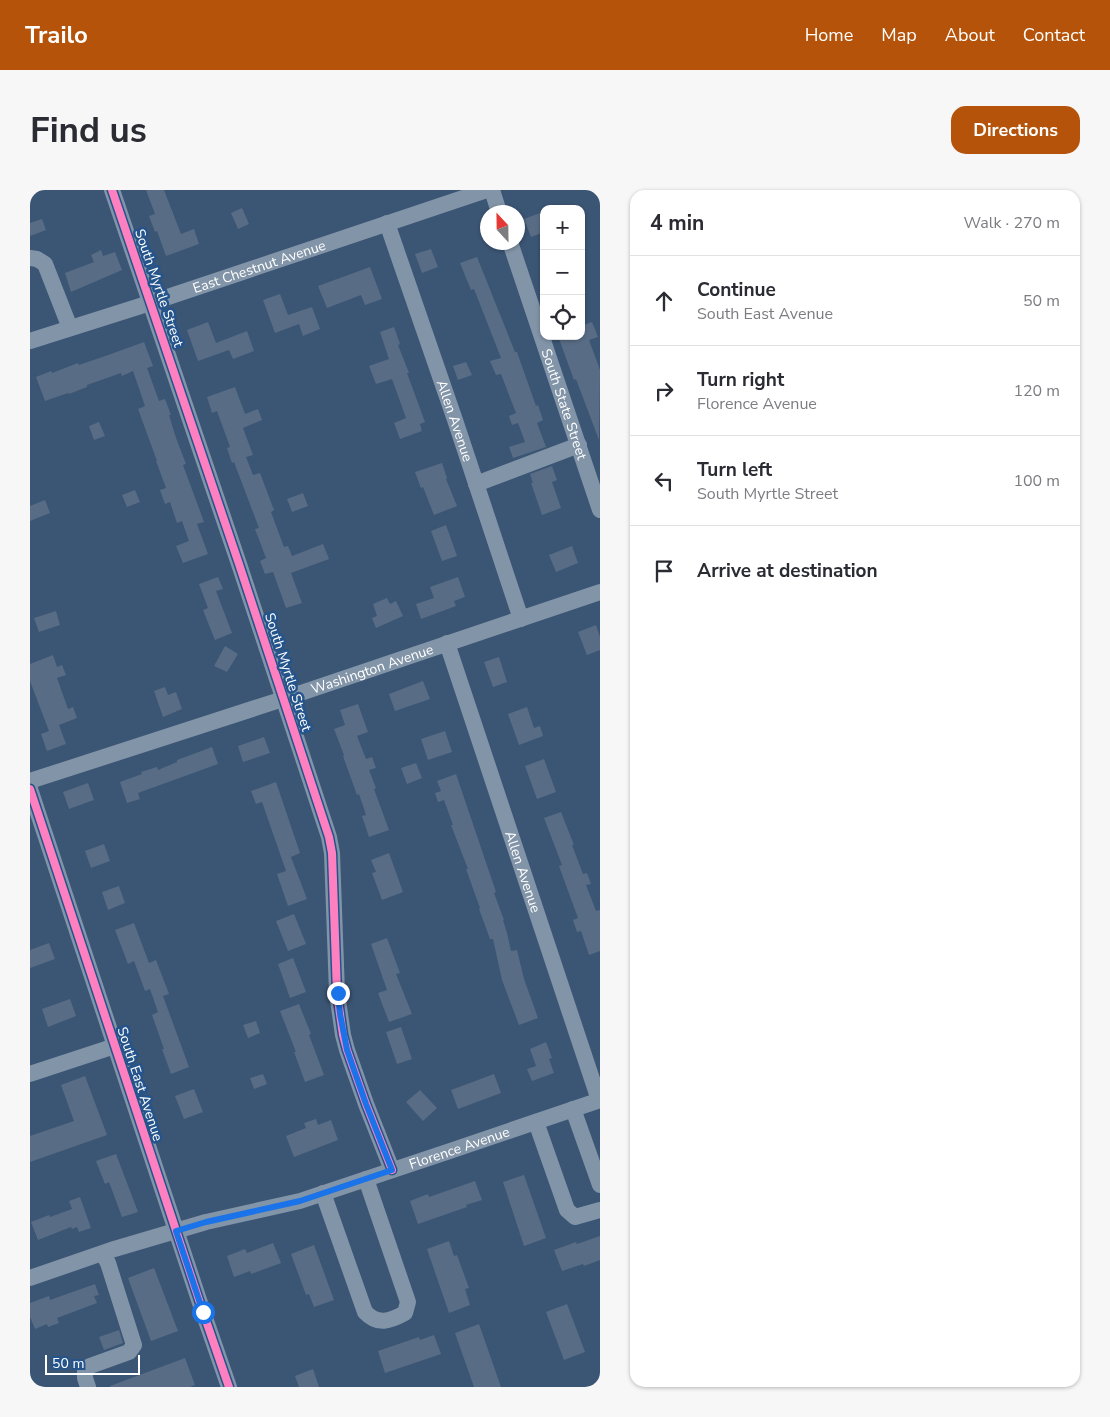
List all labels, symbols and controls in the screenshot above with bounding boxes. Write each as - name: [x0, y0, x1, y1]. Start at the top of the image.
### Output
- text: Trailo: [25, 19, 88, 51]
- text: Home: [805, 23, 853, 47]
- text: Map: [881, 23, 917, 47]
- text: About: [945, 23, 995, 47]
- text: Contact: [1023, 23, 1085, 47]
- button: Directions: [951, 106, 1080, 154]
- text: Find us: [30, 107, 147, 154]
- north arrow: [480, 205, 525, 250]
- map controls: [540, 205, 585, 340]
- button: +: [540, 205, 585, 250]
- text: 4 min: [650, 209, 704, 237]
- text: Walk · 270 m: [964, 212, 1060, 234]
- street label: South Myrtle Street: [130, 227, 188, 350]
- street label: East Chestnut Avenue: [190, 235, 328, 298]
- button: −: [540, 250, 585, 295]
- text: Continue: [697, 277, 776, 303]
- icon: ahead: [650, 287, 678, 315]
- text: 50 m: [1023, 290, 1060, 312]
- button: locate: [540, 295, 585, 340]
- text: South East Avenue: [697, 303, 833, 325]
- street label: South State Street: [537, 346, 592, 462]
- text: Turn right: [697, 367, 784, 393]
- street label: Allen Avenue: [432, 377, 478, 464]
- icon: right: [650, 377, 678, 405]
- text: 120 m: [1013, 380, 1060, 402]
- text: Florence Avenue: [697, 393, 817, 415]
- text: Turn left: [697, 457, 772, 483]
- icon: left: [650, 467, 678, 495]
- text: 100 m: [1013, 470, 1060, 492]
- text: South Myrtle Street: [697, 483, 838, 505]
- icon: arrive: [650, 557, 678, 585]
- text: Arrive at destination: [697, 558, 878, 584]
- street label: South Myrtle Street: [260, 610, 316, 734]
- street label: Washington Avenue: [308, 639, 436, 698]
- street label: Allen Avenue: [501, 828, 546, 915]
- route end: [327, 982, 350, 1005]
- street label: South East Avenue: [113, 1024, 167, 1144]
- street label: Florence Avenue: [407, 1122, 512, 1174]
- route start: [192, 1301, 215, 1324]
- scale bar: [45, 1352, 140, 1375]
- text: 50 m: [52, 1354, 84, 1373]

